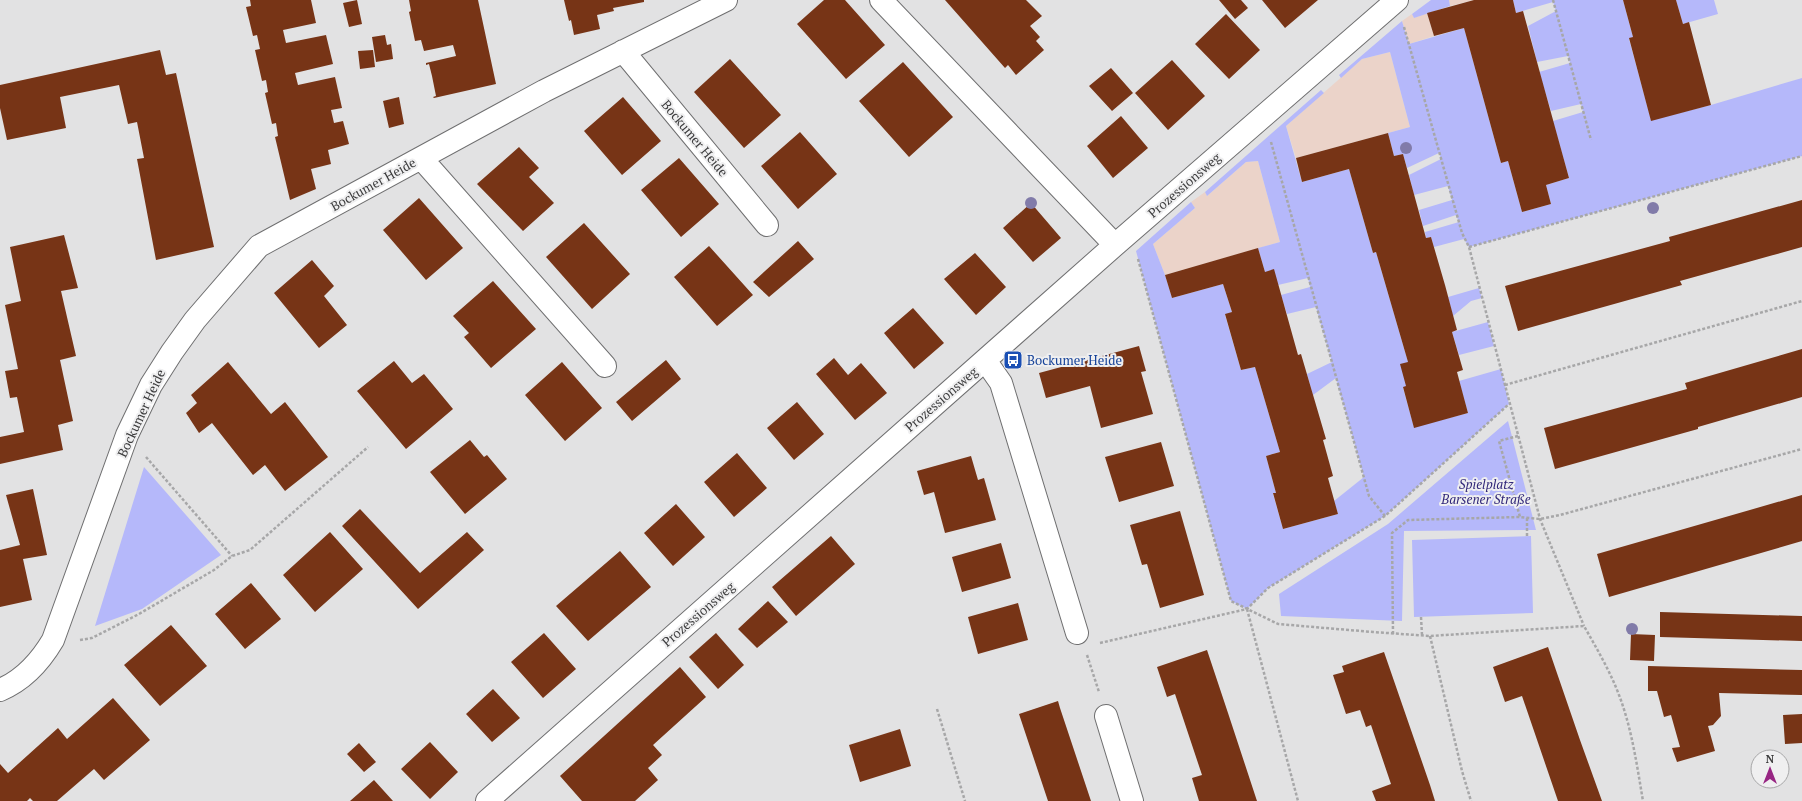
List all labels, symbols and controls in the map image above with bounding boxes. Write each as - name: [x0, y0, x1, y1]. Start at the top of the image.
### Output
- street label: Bockumer Heide: [658, 96, 732, 180]
- street label: Prozessionsweg: [1144, 148, 1224, 222]
- street label: Bockumer Heide: [327, 153, 419, 215]
- bus stop icon: Bockumer Heide: [1002, 349, 1024, 371]
- place label: Bockumer Heide: [1027, 351, 1122, 369]
- street label: Prozessionsweg: [901, 362, 981, 436]
- street label: Bockumer Heide: [113, 366, 169, 460]
- park label: Spielplatz Barsener Straße: [1440, 475, 1531, 508]
- street label: Prozessionsweg: [658, 577, 738, 651]
- north arrow: [1750, 749, 1790, 789]
- text: N: [1766, 752, 1775, 766]

